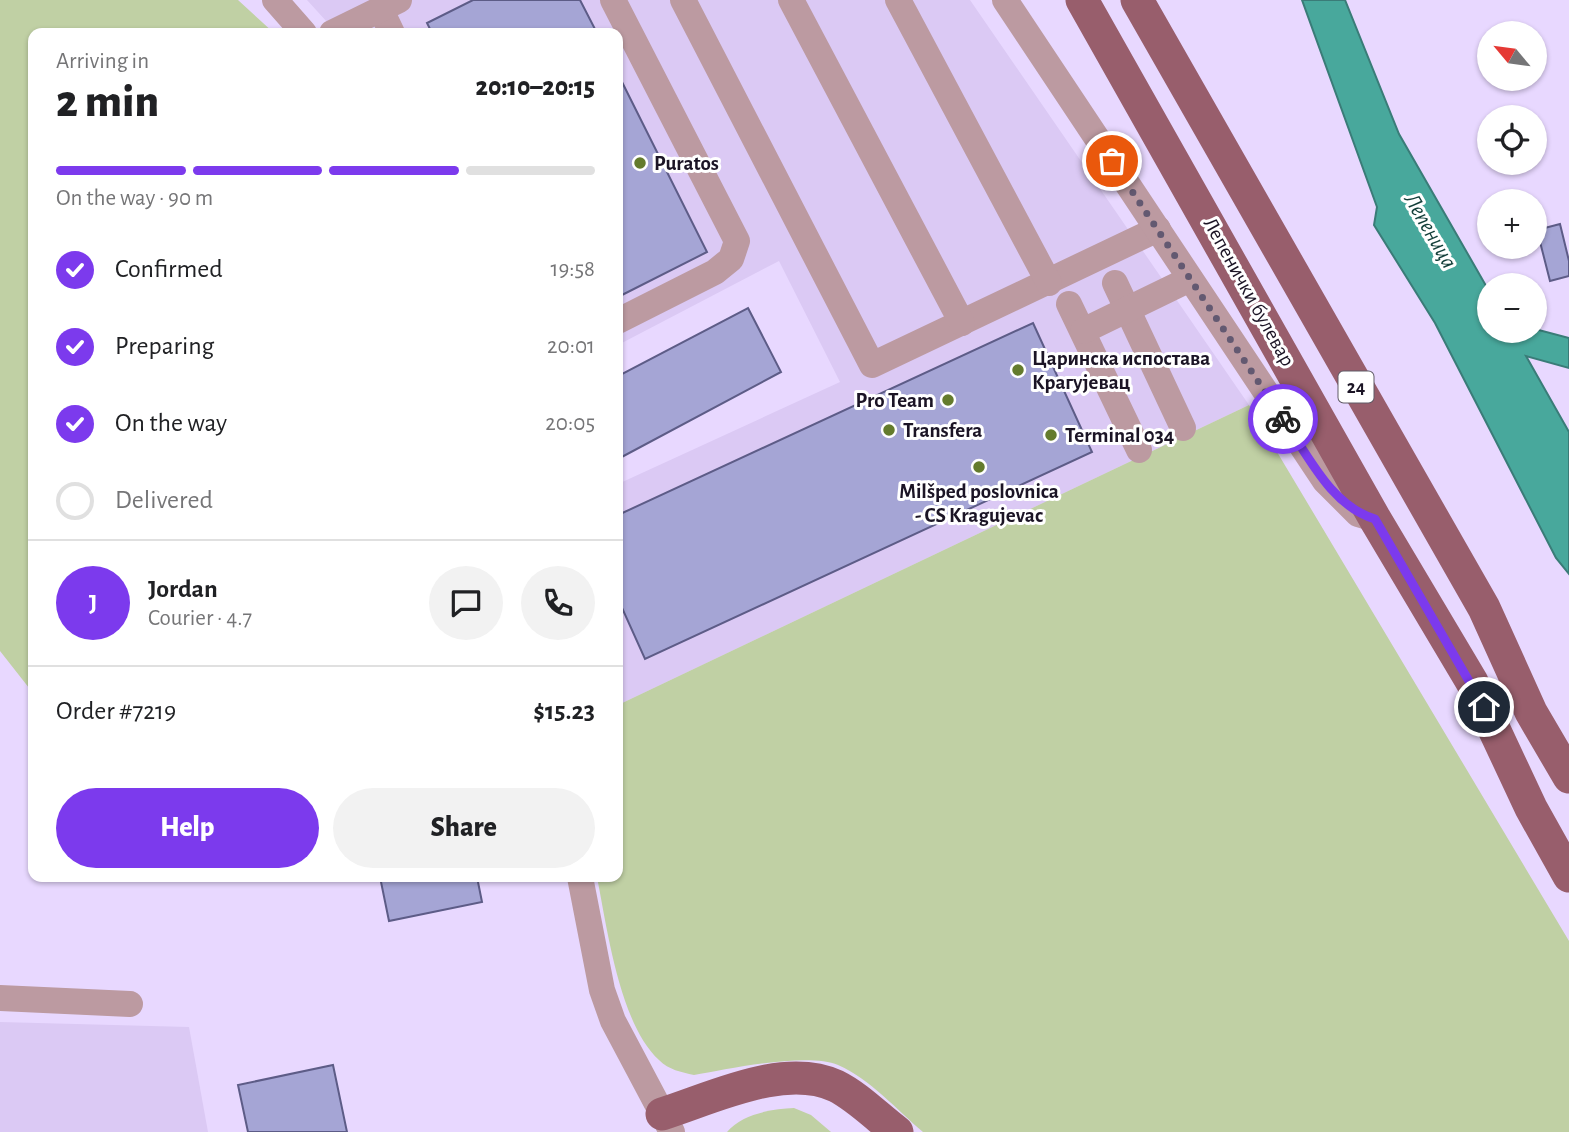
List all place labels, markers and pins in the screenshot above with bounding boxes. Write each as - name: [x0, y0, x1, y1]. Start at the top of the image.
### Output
- pin: [1082, 131, 1142, 191]
- place label: Puratos: [654, 153, 719, 174]
- marker: Puratos: [632, 155, 648, 171]
- place label: Царинска испостава Крагујевац: [1032, 348, 1210, 393]
- marker: Царинска испостава Крагујевац: [1010, 362, 1026, 378]
- place label: Pro Team: [856, 390, 934, 411]
- marker: Pro Team: [940, 392, 956, 408]
- place label: Transfera: [903, 420, 982, 441]
- marker: Transfera: [881, 422, 897, 438]
- place label: Terminal 034: [1065, 425, 1174, 446]
- marker: Terminal 034: [1043, 427, 1059, 443]
- marker: Milšped poslovnica - CS Kragujevac: [971, 459, 987, 475]
- place label: Milšped poslovnica - CS Kragujevac: [899, 481, 1059, 526]
- pin: [1454, 677, 1514, 737]

